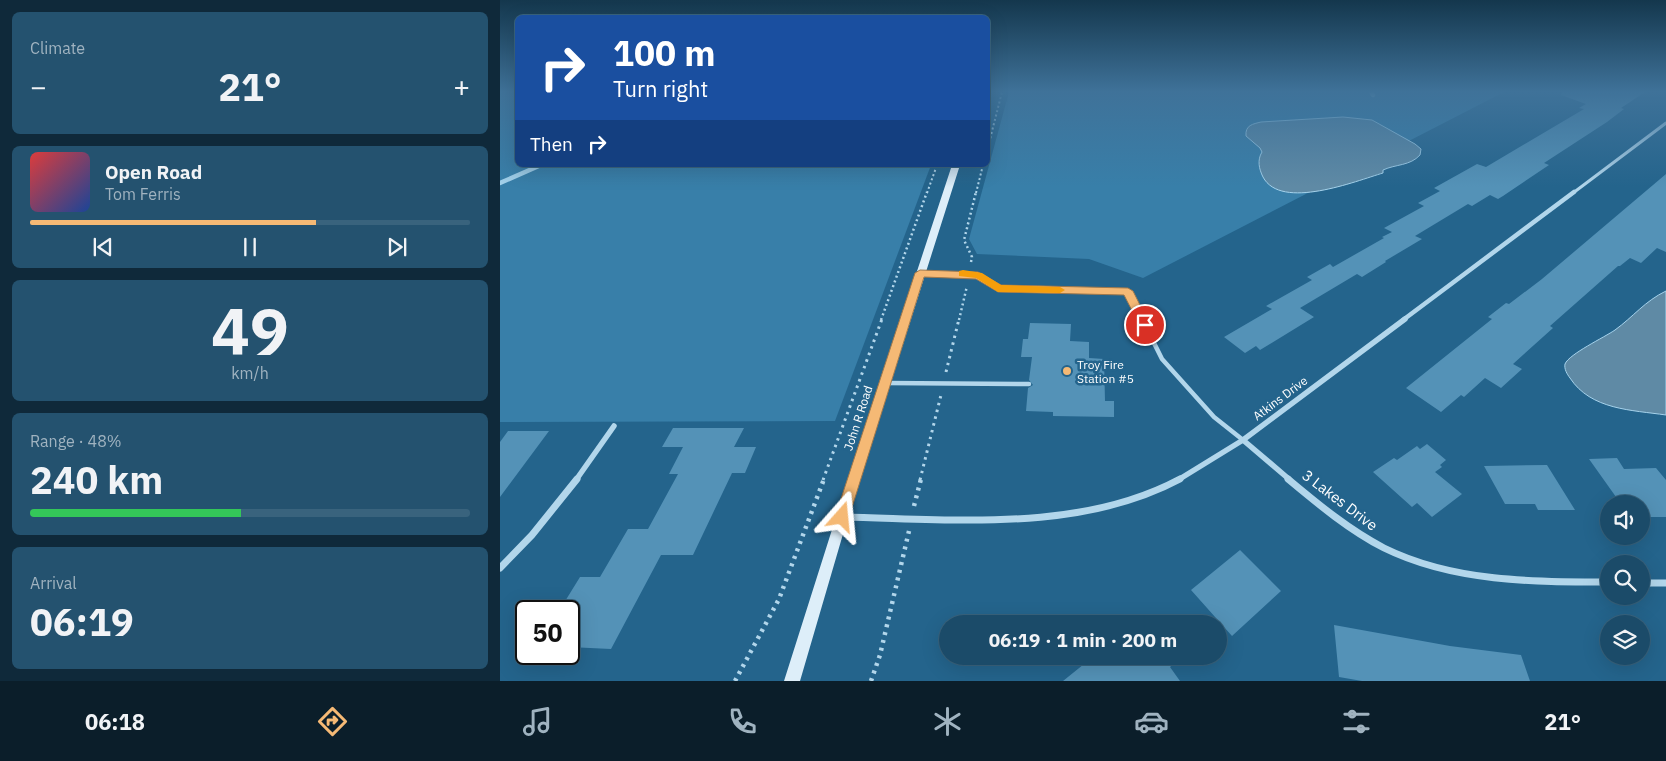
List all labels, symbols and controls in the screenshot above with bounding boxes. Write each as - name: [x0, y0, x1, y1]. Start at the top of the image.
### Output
- text: 100 m: [613, 30, 716, 76]
- icon: right: [530, 35, 595, 100]
- text: Climate: [30, 38, 85, 58]
- text: 21°: [218, 62, 282, 111]
- text: −: [30, 68, 47, 105]
- text: +: [453, 68, 470, 105]
- text: Turn right: [613, 74, 708, 103]
- icon: right: [583, 130, 611, 158]
- text: Then: [530, 132, 573, 156]
- text: Open Road: [105, 160, 202, 184]
- text: Tom Ferris: [105, 184, 181, 204]
- icon: previous: [89, 233, 117, 261]
- icon: pause: [236, 233, 264, 261]
- icon: next: [383, 233, 411, 261]
- text: 49: [211, 288, 289, 373]
- pin: [1124, 304, 1166, 346]
- icon: arrive: [1131, 311, 1159, 339]
- place label: Troy Fire Station #5: [1077, 357, 1134, 386]
- text: km/h: [231, 363, 269, 383]
- marker: Troy Fire Station #5: [1061, 365, 1073, 377]
- street label: Atkins Drive: [1250, 372, 1311, 423]
- street label: John R Road: [840, 384, 876, 452]
- text: Range · 48%: [30, 431, 122, 451]
- text: 240 km: [30, 455, 163, 504]
- street label: 3 Lakes Drive: [1299, 465, 1381, 535]
- position arrow: [815, 490, 867, 542]
- map controls: [1600, 495, 1650, 665]
- button: sound: [1600, 495, 1650, 545]
- button: search: [1600, 555, 1650, 605]
- text: Arrival: [30, 573, 77, 593]
- text: 06:19: [30, 597, 134, 646]
- speed limit sign: 50: [515, 600, 580, 665]
- button: layers: [1600, 615, 1650, 665]
- text: 06:19 · 1 min · 200 m: [989, 628, 1177, 652]
- icon: directions: [315, 704, 350, 739]
- icon: music: [520, 704, 555, 739]
- icon: phone: [725, 704, 760, 739]
- icon: climate: [930, 704, 965, 739]
- icon: car: [1134, 704, 1169, 739]
- icon: filters: [1339, 704, 1374, 739]
- text: 06:18: [85, 707, 145, 736]
- text: 21°: [1544, 707, 1581, 736]

